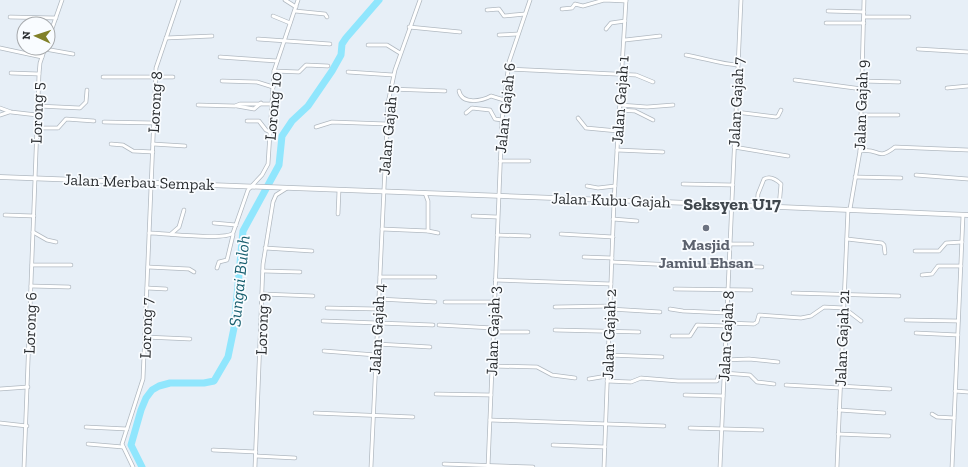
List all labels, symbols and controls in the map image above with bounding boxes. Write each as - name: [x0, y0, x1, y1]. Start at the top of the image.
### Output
- north arrow: [16, 16, 56, 56]
- text: N: [20, 30, 33, 40]
- street label: Jalan Gajah 1: [607, 55, 633, 145]
- street label: Jalan Gajah 7: [724, 56, 748, 147]
- street label: Jalan Gajah 9: [850, 59, 872, 151]
- street label: Jalan Gajah 6: [491, 62, 519, 154]
- street label: Lorong 8: [144, 71, 166, 133]
- street label: Lorong 10: [261, 71, 285, 141]
- street label: Lorong 5: [26, 82, 48, 144]
- street label: Jalan Gajah 5: [375, 84, 401, 176]
- street label: Jalan Merbau Sempak: [63, 170, 215, 194]
- street label: Jalan Kubu Gajah: [551, 188, 671, 212]
- district label: Seksyen U17: [683, 193, 781, 215]
- marker: Masjid Jamiul Ehsan: [701, 223, 711, 233]
- water label: Sungai Buloh: [224, 234, 254, 328]
- place label: Masjid Jamiul Ehsan: [659, 235, 754, 272]
- street label: Jalan Gajah 4: [365, 283, 389, 375]
- street label: Jalan Gajah 3: [482, 285, 504, 376]
- street label: Jalan Gajah 2: [598, 288, 620, 380]
- street label: Jalan Gajah 21: [831, 289, 853, 387]
- street label: Jalan Gajah 8: [714, 290, 738, 382]
- street label: Lorong 6: [19, 292, 41, 354]
- street label: Lorong 9: [251, 293, 273, 355]
- street label: Lorong 7: [135, 297, 157, 359]

